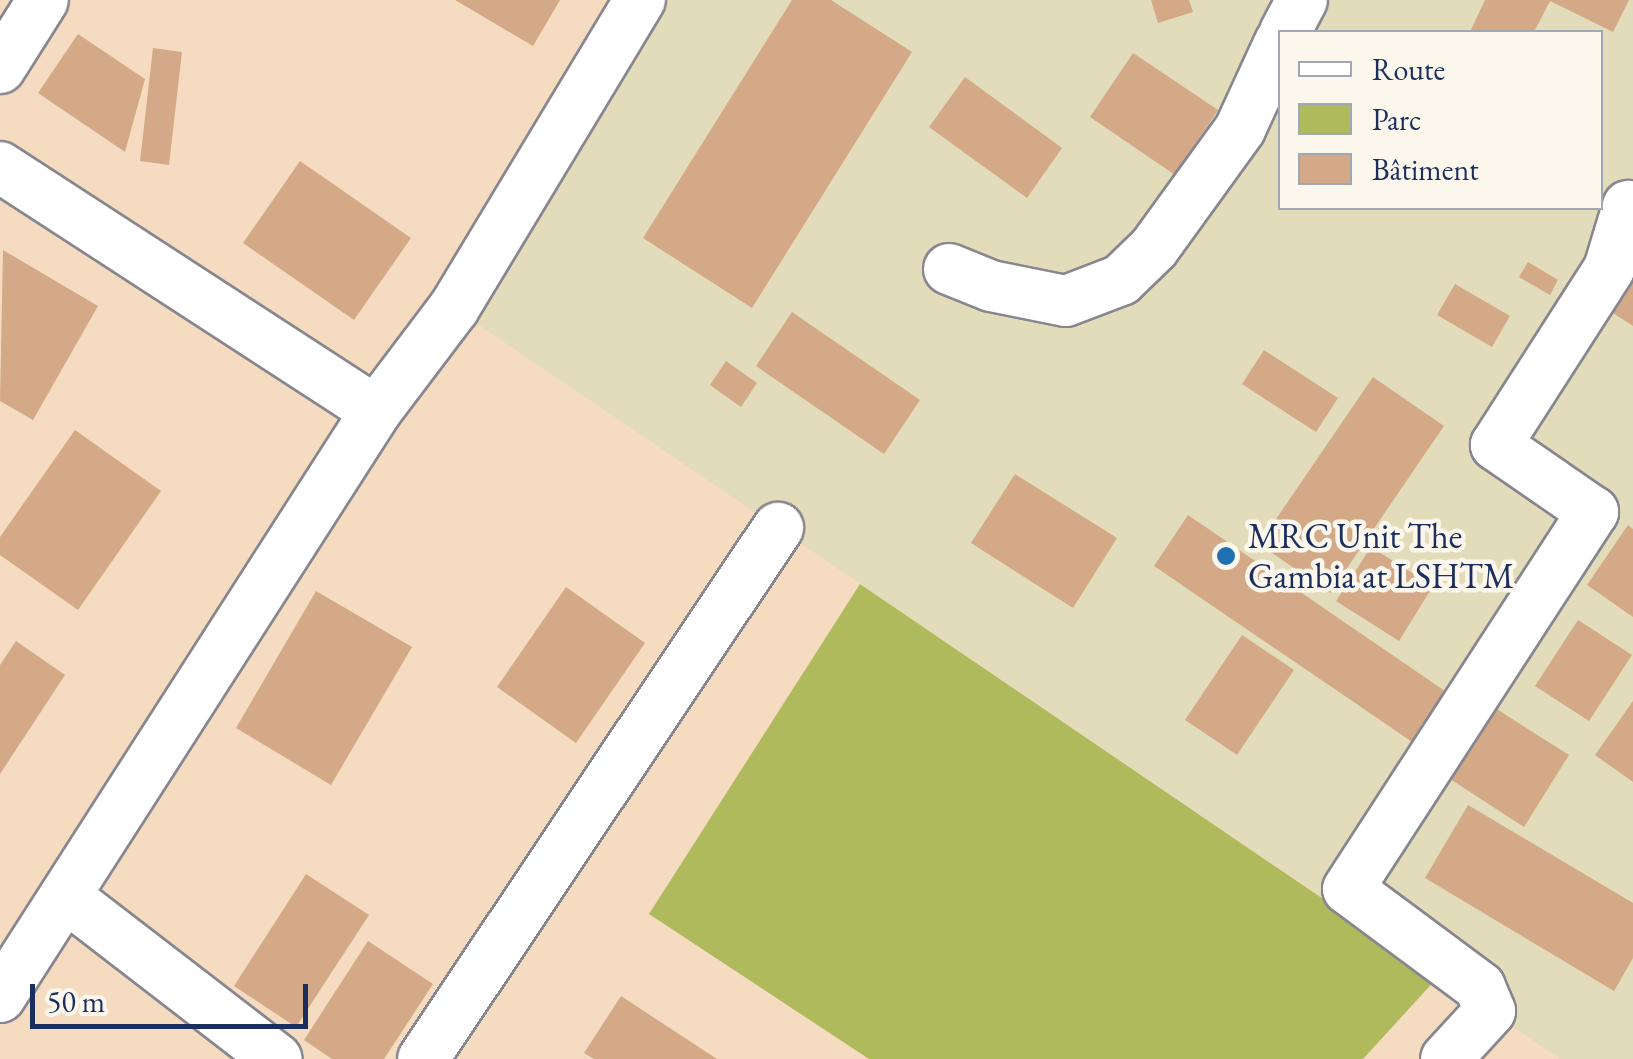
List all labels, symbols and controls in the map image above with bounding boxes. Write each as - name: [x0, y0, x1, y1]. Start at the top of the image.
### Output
- legend: [1278, 30, 1603, 210]
- text: Route: [1372, 50, 1445, 89]
- text: Parc: [1372, 100, 1421, 139]
- text: Bâtiment: [1372, 150, 1479, 189]
- place label: MRC Unit The Gambia at LSHTM: [1248, 515, 1514, 597]
- marker: MRC Unit The Gambia at LSHTM: [1213, 543, 1239, 569]
- scale bar: [35, 964, 312, 1026]
- text: 50 m: [47, 982, 105, 1021]

